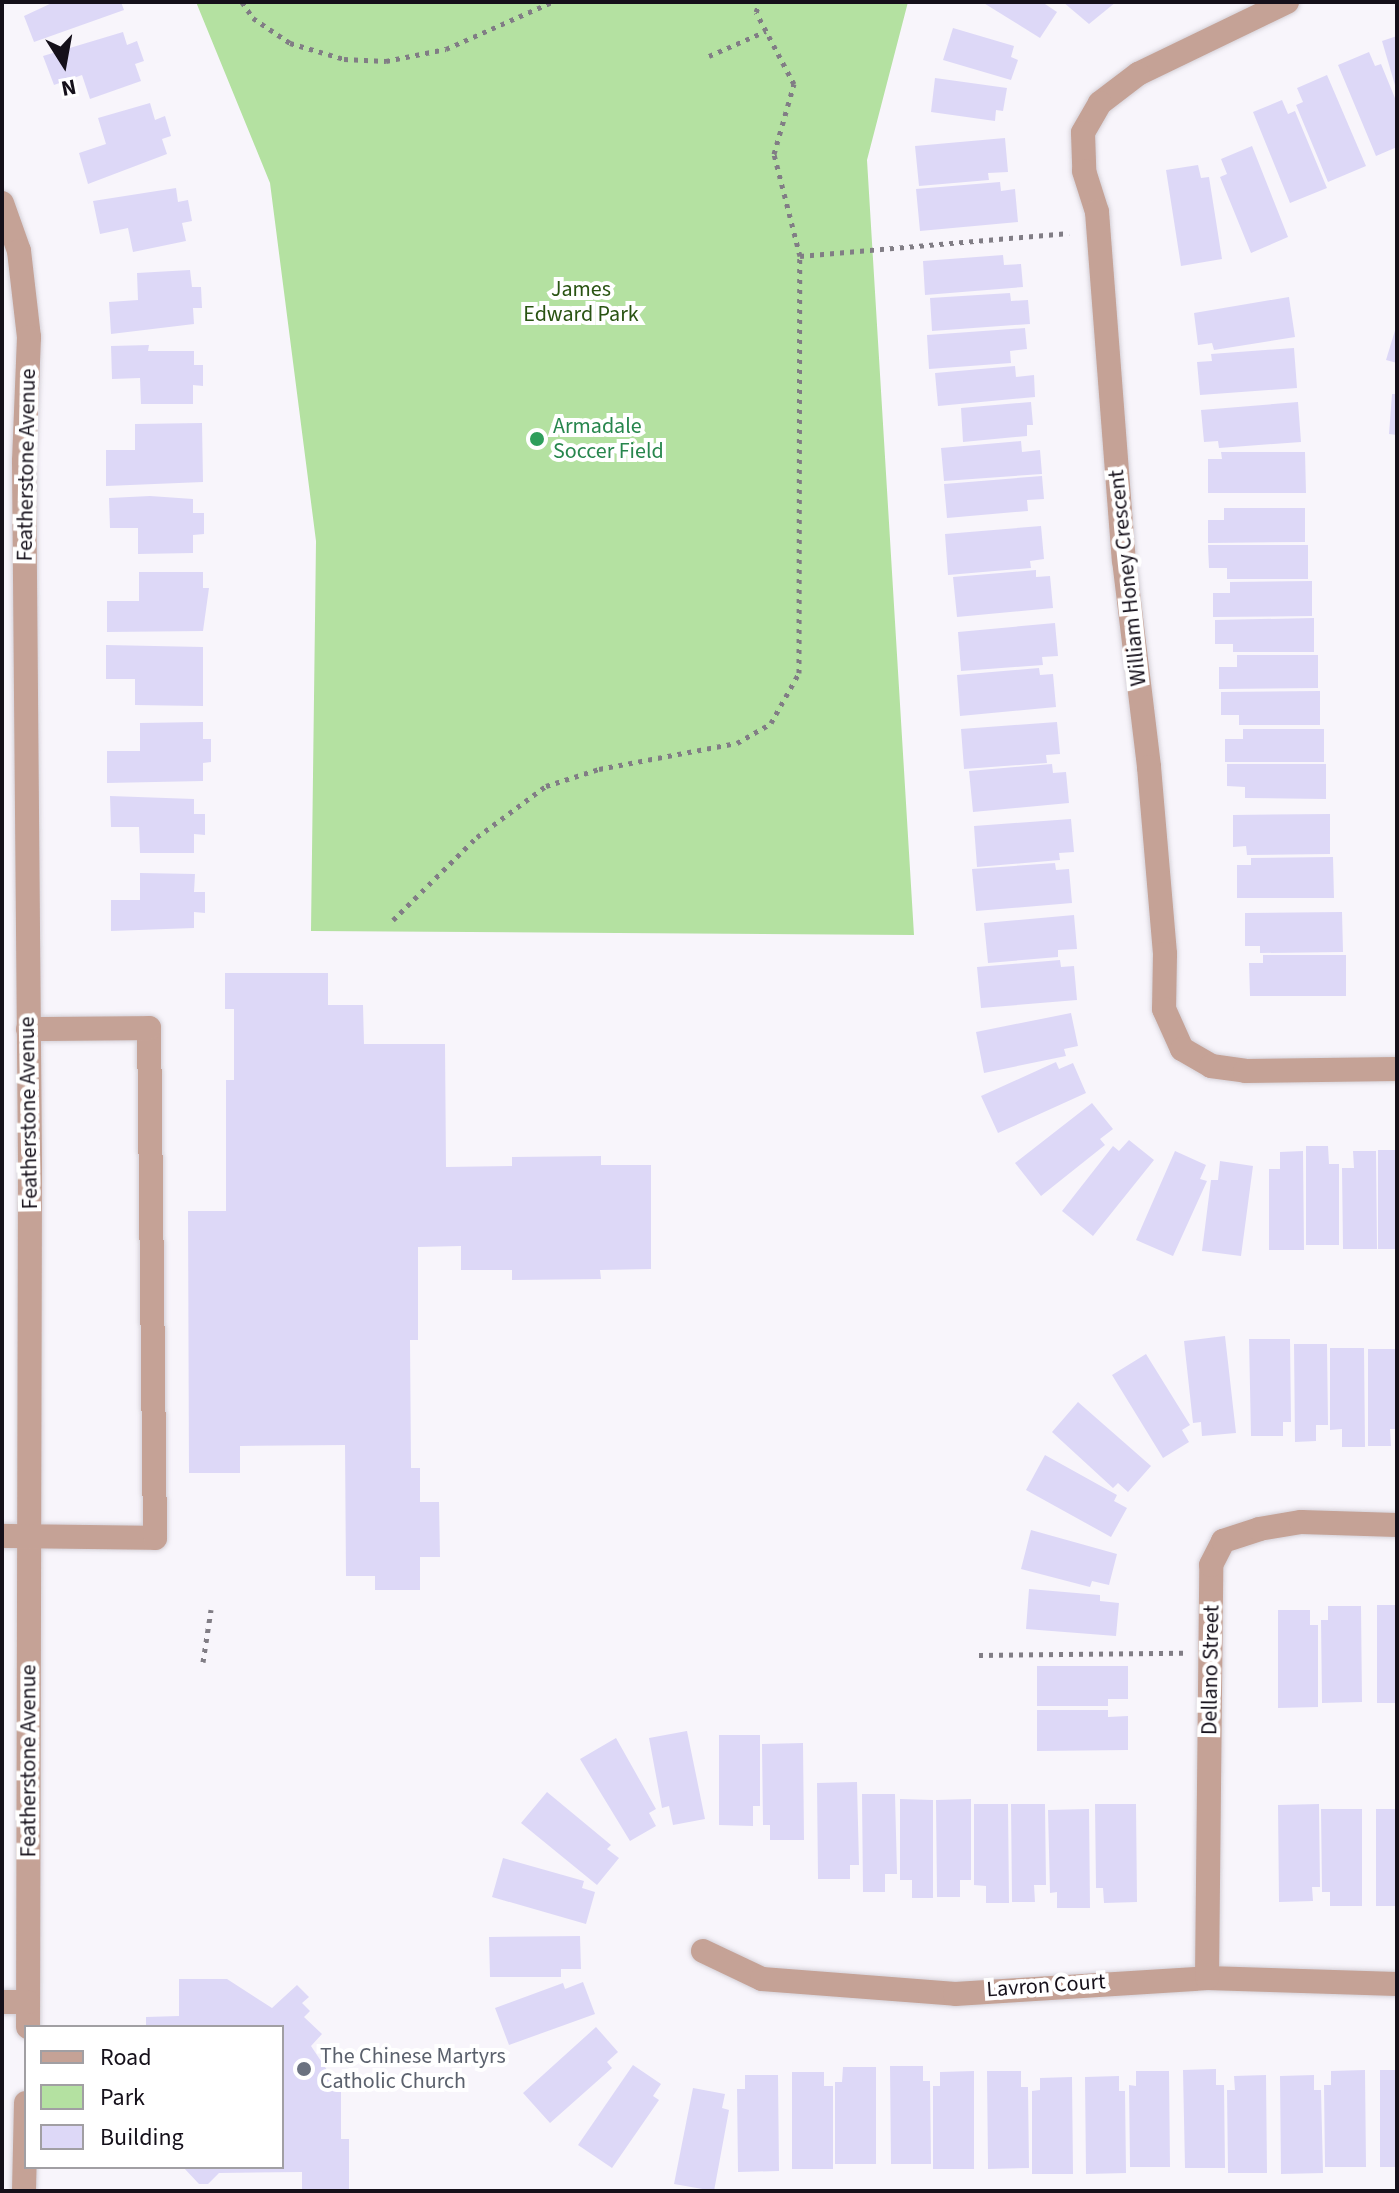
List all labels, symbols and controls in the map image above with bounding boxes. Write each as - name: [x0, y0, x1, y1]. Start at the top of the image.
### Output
- north arrow: [24, 24, 104, 104]
- text: N: [58, 70, 79, 105]
- park label: James Edward Park: [523, 276, 639, 328]
- street label: Featherstone Avenue: [12, 368, 42, 562]
- place label: Armadale Soccer Field: [553, 413, 664, 464]
- marker: Armadale Soccer Field: [528, 430, 546, 448]
- street label: William Honey Crescent: [1104, 469, 1152, 687]
- street label: Featherstone Avenue: [14, 1016, 44, 1210]
- street label: Dellano Street: [1197, 1605, 1225, 1735]
- street label: Featherstone Avenue: [16, 1665, 42, 1857]
- street label: Lavron Court: [986, 1969, 1106, 2003]
- legend: [24, 2025, 284, 2169]
- text: Road: [100, 2040, 152, 2075]
- place label: The Chinese Martyrs Catholic Church: [320, 2043, 506, 2094]
- marker: The Chinese Martyrs Catholic Church: [295, 2060, 313, 2078]
- text: Park: [100, 2080, 145, 2115]
- text: Building: [100, 2120, 184, 2155]

